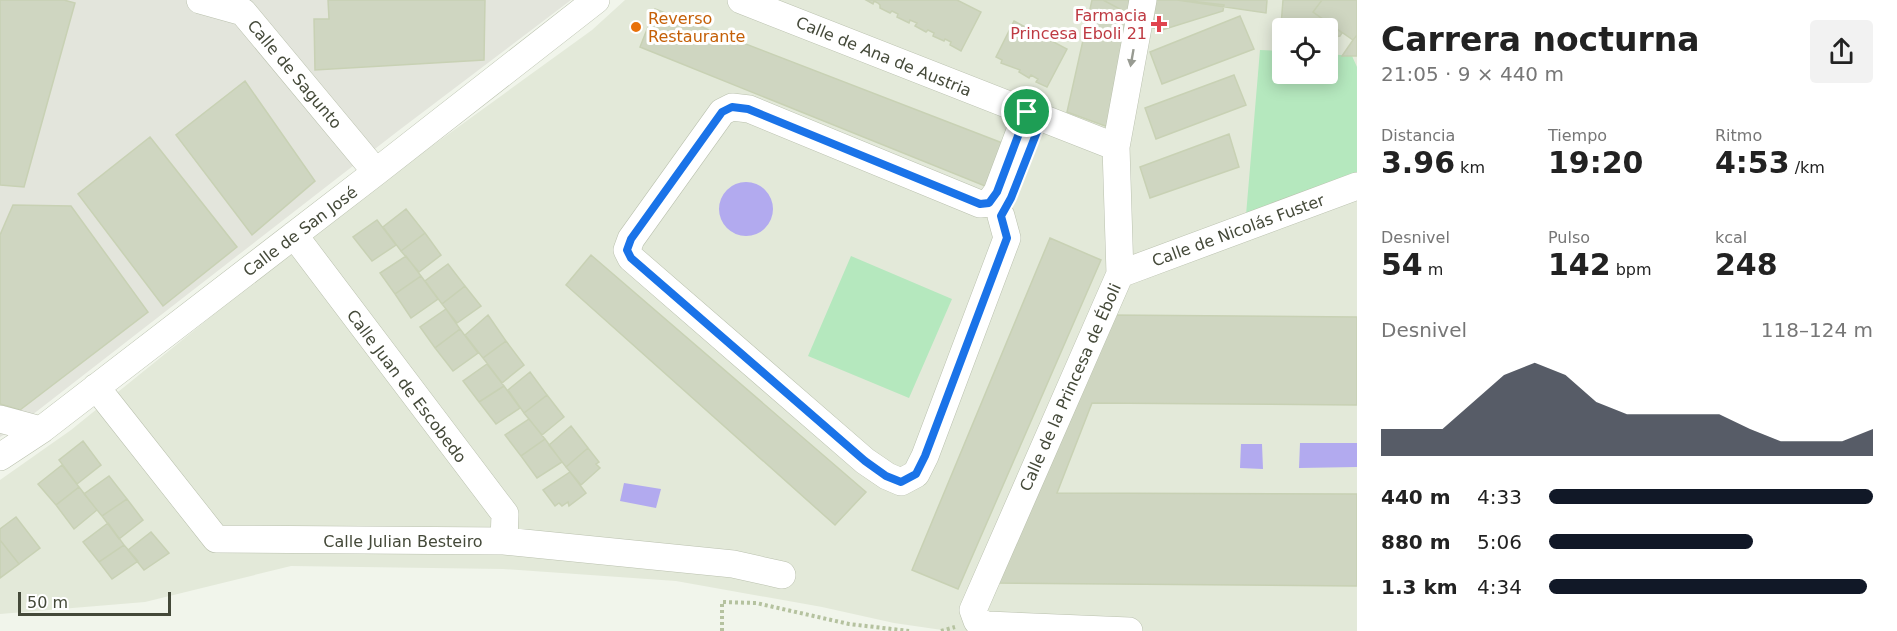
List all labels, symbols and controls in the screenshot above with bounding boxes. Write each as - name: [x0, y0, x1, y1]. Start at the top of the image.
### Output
- place label: Farmacia Princesa Eboli 21: [1010, 6, 1147, 43]
- place label: Reverso Restaurante: [648, 9, 745, 46]
- street label: Calle de Ana de Austria: [793, 13, 974, 100]
- street label: Calle de Sagunto: [244, 16, 346, 133]
- marker: Farmacia Princesa Eboli 21: [1152, 17, 1166, 31]
- map controls: [1272, 18, 1338, 84]
- button: locate: [1272, 18, 1338, 84]
- marker: Reverso Restaurante: [629, 20, 643, 34]
- text: Carrera nocturna: [1381, 20, 1699, 59]
- button: share: [1810, 20, 1873, 83]
- one-way arrow: [1127, 48, 1136, 67]
- text: 21:05 · 9 × 440 m: [1381, 62, 1564, 86]
- pin: [1001, 86, 1052, 137]
- icon: arrive: [1010, 95, 1043, 128]
- text: Distancia: [1381, 126, 1455, 145]
- text: Tiempo: [1548, 126, 1607, 145]
- text: Ritmo: [1715, 126, 1762, 145]
- text: 3.96: [1381, 145, 1455, 180]
- text: 19:20: [1548, 145, 1644, 180]
- text: 4:53: [1715, 145, 1790, 180]
- text: km: [1455, 158, 1485, 177]
- text: /km: [1790, 158, 1825, 177]
- street label: Calle de San José: [240, 182, 361, 280]
- street label: Calle de Nicolás Fuster: [1149, 190, 1327, 271]
- text: Desnivel: [1381, 228, 1450, 247]
- text: Pulso: [1548, 228, 1590, 247]
- text: kcal: [1715, 228, 1747, 247]
- text: 54: [1381, 247, 1423, 282]
- text: 142: [1548, 247, 1611, 282]
- text: 248: [1715, 247, 1778, 282]
- text: m: [1423, 260, 1443, 279]
- text: bpm: [1611, 260, 1652, 279]
- street label: Calle de la Princesa de Éboli: [1016, 280, 1125, 494]
- street label: Calle Juan de Escobedo: [343, 306, 470, 467]
- text: Desnivel: [1381, 318, 1467, 342]
- text: 118–124 m: [1761, 318, 1873, 342]
- text: 440 m: [1381, 485, 1451, 509]
- text: 4:33: [1477, 485, 1522, 509]
- text: 880 m: [1381, 530, 1451, 554]
- text: 5:06: [1477, 530, 1522, 554]
- street label: Calle Julian Besteiro: [323, 532, 483, 551]
- text: 1.3 km: [1381, 575, 1458, 599]
- text: 4:34: [1477, 575, 1522, 599]
- scale bar: [18, 589, 171, 616]
- text: 50 m: [27, 593, 68, 612]

